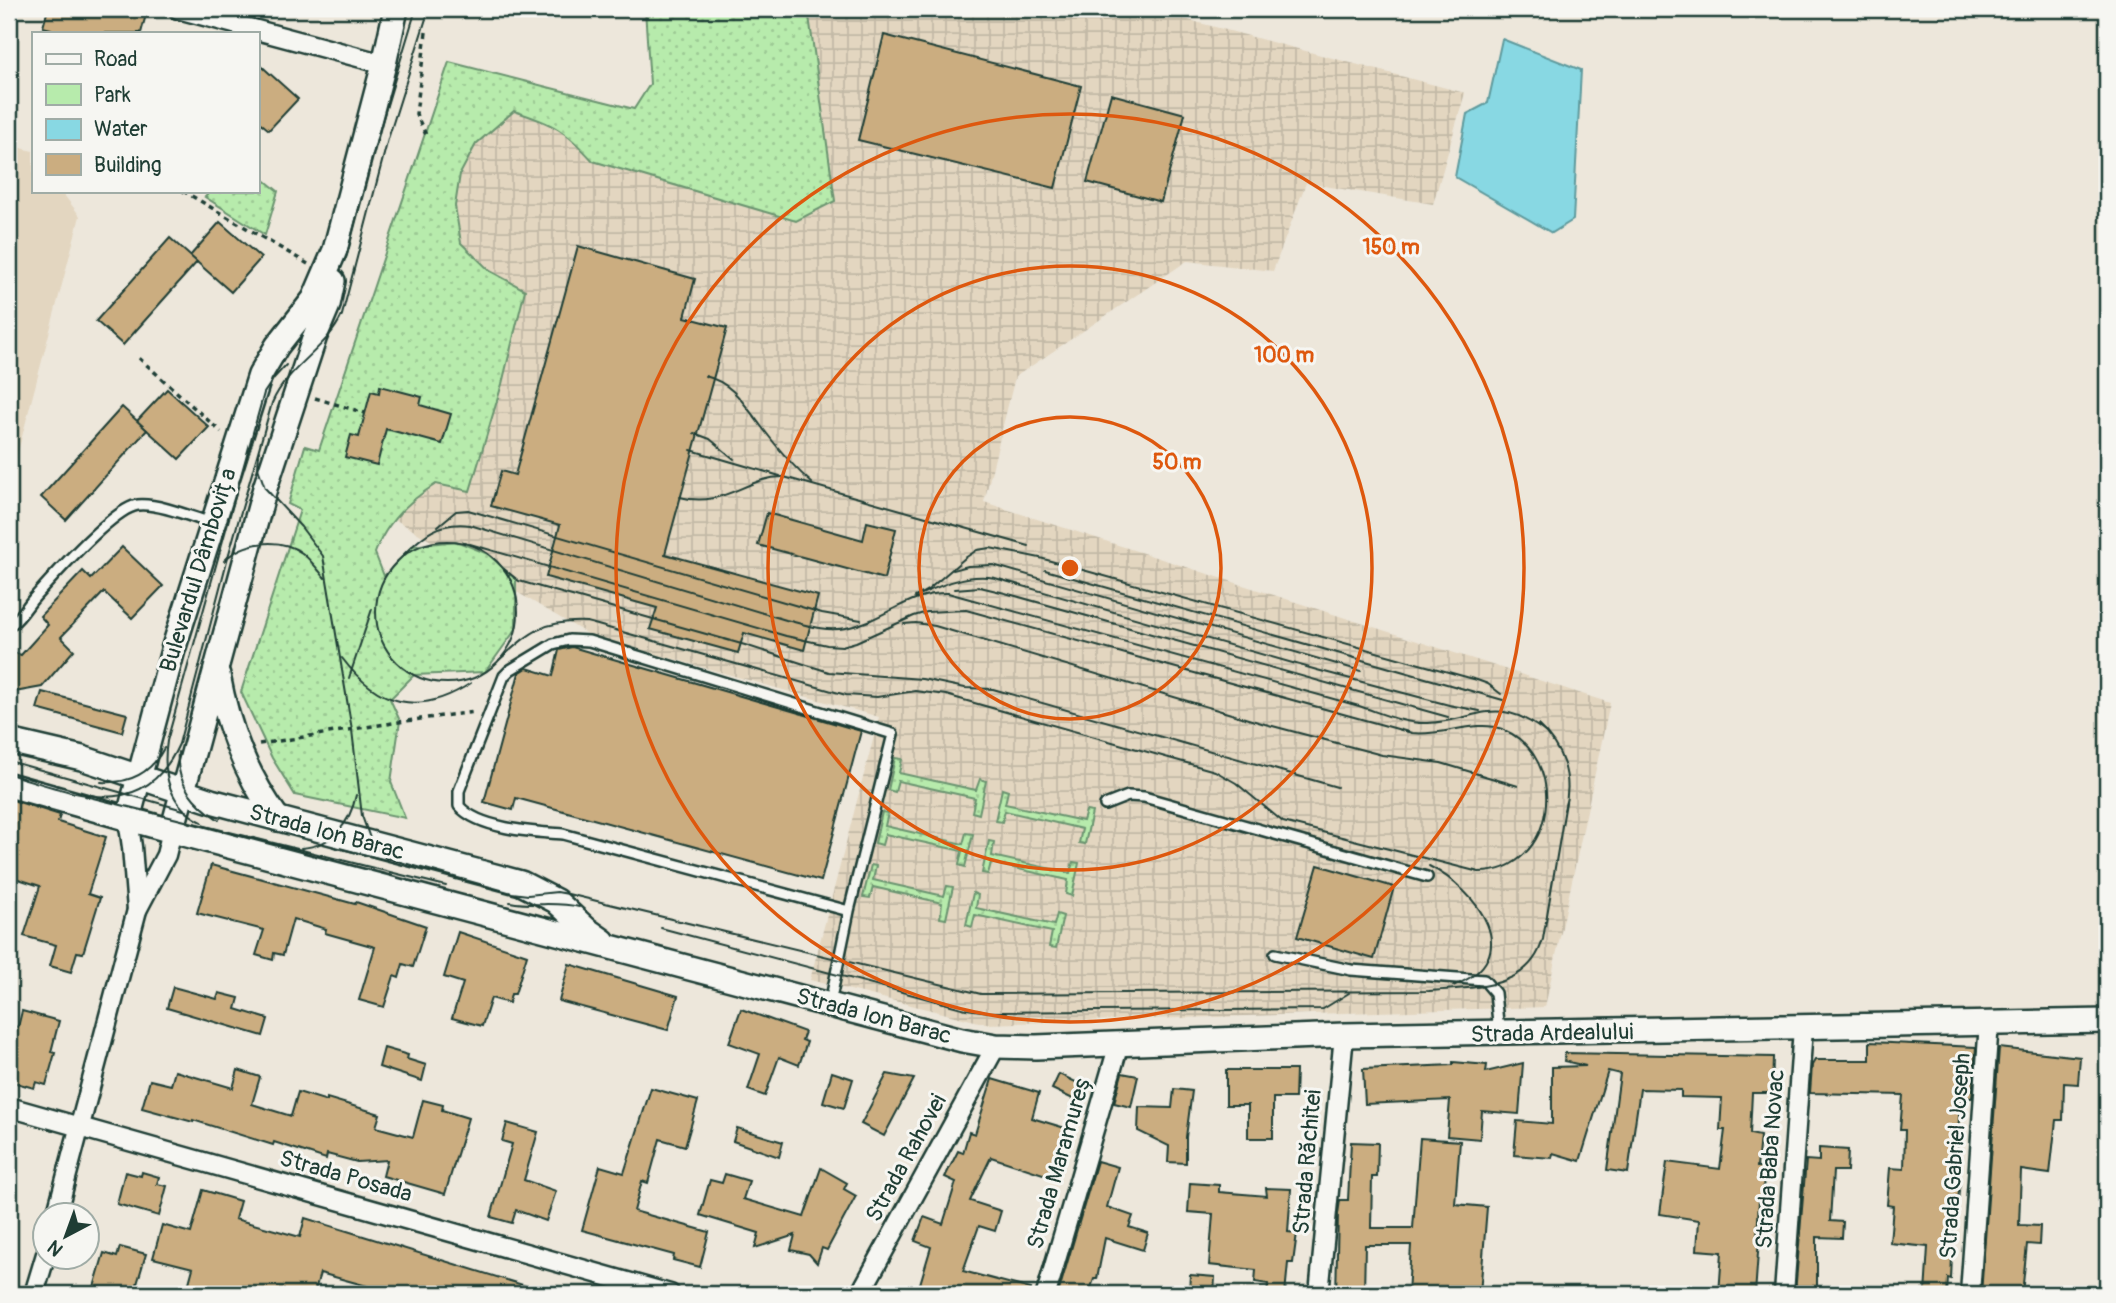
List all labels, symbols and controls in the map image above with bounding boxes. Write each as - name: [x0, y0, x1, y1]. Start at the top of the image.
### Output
- legend: [32, 32, 259, 192]
- text: Road: [94, 46, 138, 73]
- text: Park: [94, 82, 131, 109]
- text: Water: [94, 116, 148, 143]
- text: Building: [94, 152, 161, 179]
- text: 150 m: [1362, 234, 1420, 261]
- text: 100 m: [1254, 342, 1314, 369]
- text: 50 m: [1153, 449, 1202, 476]
- street label: Bulevardul Dâmbovița: [153, 465, 243, 675]
- centre of rings: [1058, 556, 1082, 580]
- street label: Strada Ion Barac: [246, 797, 408, 867]
- street label: Strada Ion Barac: [793, 981, 955, 1051]
- street label: Strada Ardealului: [1470, 1017, 1634, 1049]
- street label: Strada Gabriel Joseph: [1933, 1052, 1977, 1260]
- street label: Strada Baba Novac: [1749, 1068, 1791, 1250]
- street label: Strada Maramureș: [1020, 1072, 1098, 1252]
- street label: Strada Răchitei: [1286, 1088, 1328, 1236]
- street label: Strada Rahovei: [859, 1089, 953, 1227]
- street label: Strada Posada: [276, 1143, 416, 1209]
- north arrow: [32, 1202, 102, 1272]
- text: N: [43, 1235, 68, 1261]

